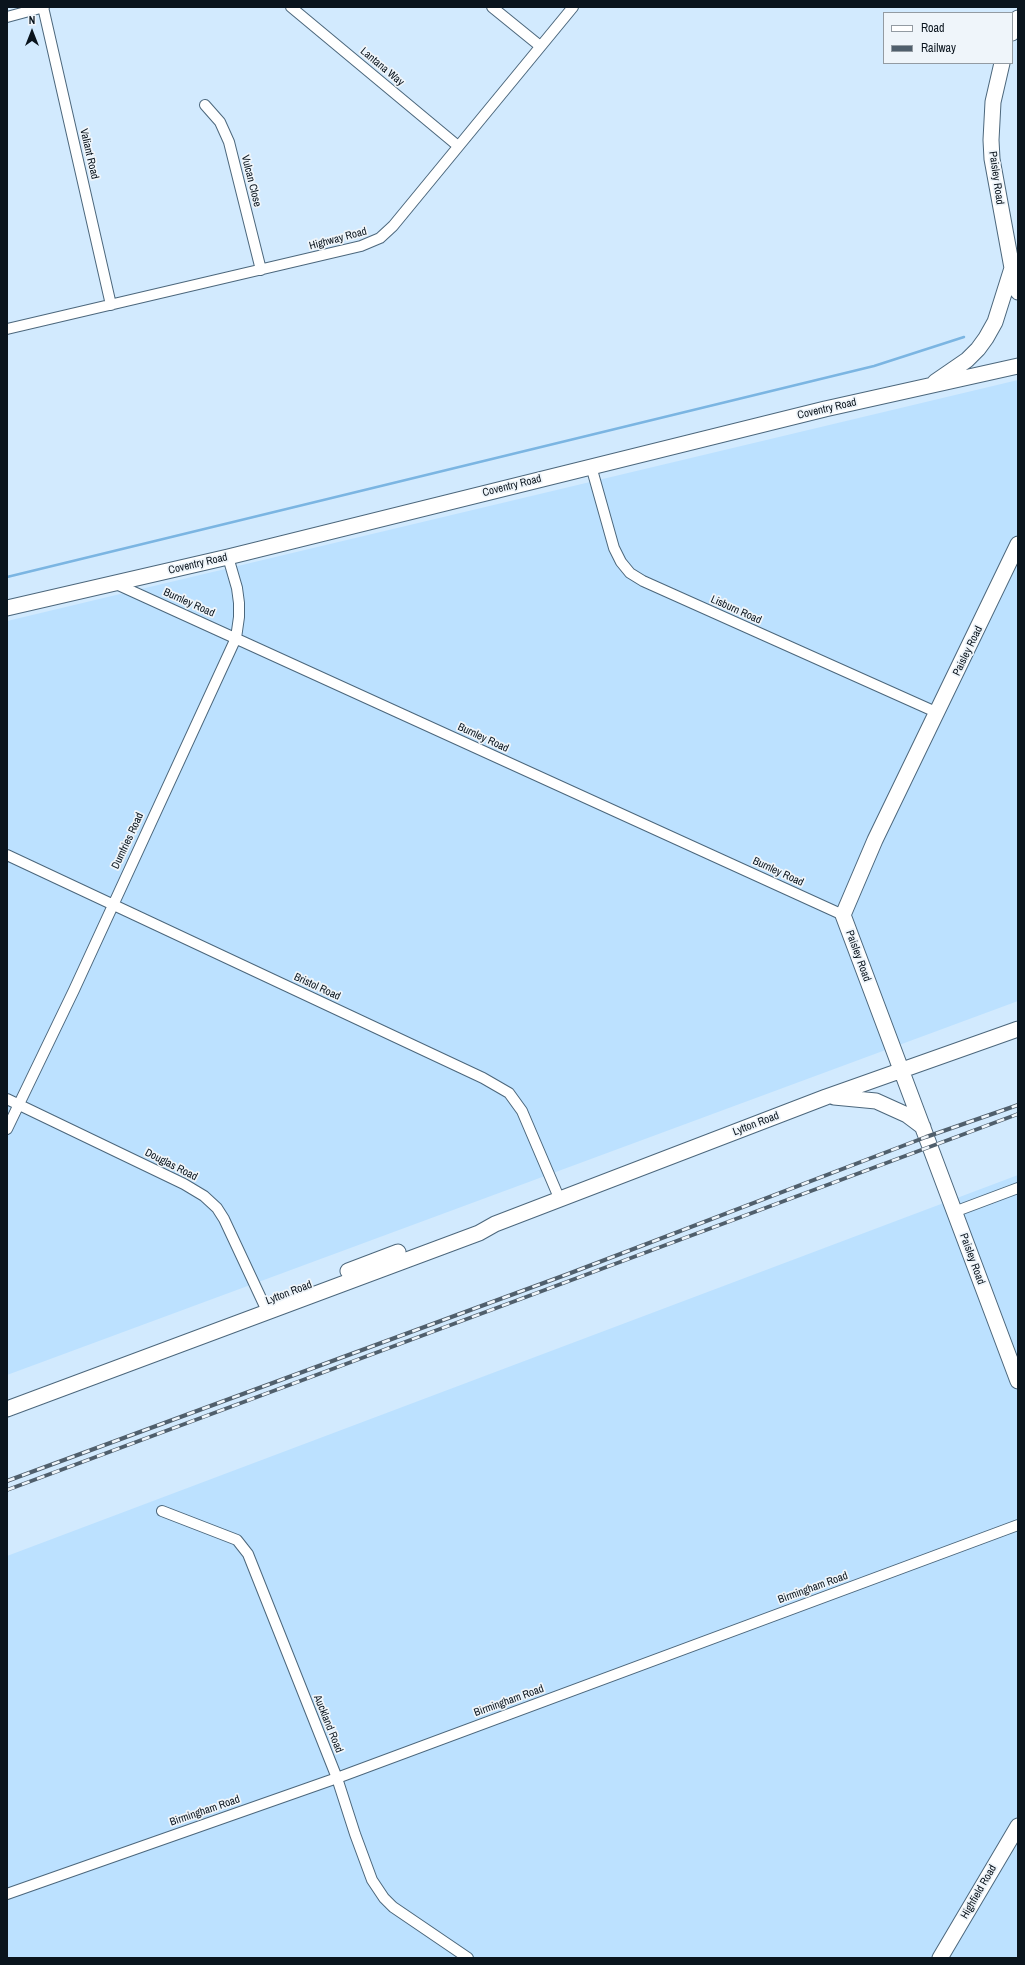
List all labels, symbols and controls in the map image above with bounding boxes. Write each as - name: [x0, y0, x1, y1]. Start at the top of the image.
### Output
- north arrow: [12, 12, 52, 52]
- legend: [883, 12, 1013, 64]
- text: N: [29, 13, 35, 27]
- text: Road: [921, 20, 945, 36]
- text: Railway: [921, 40, 956, 56]
- street label: Lantana Way: [358, 45, 406, 89]
- street label: Valiant Road: [77, 127, 101, 181]
- street label: Paisley Road: [986, 151, 1006, 205]
- street label: Vulcan Close: [238, 154, 264, 208]
- street label: Highway Road: [308, 225, 368, 253]
- street label: Coventry Road: [796, 396, 858, 422]
- street label: Coventry Road: [481, 472, 543, 500]
- street label: Coventry Road: [167, 551, 229, 577]
- street label: Burnley Road: [161, 586, 217, 620]
- street label: Lisburn Road: [709, 593, 763, 627]
- street label: Paisley Road: [950, 624, 986, 678]
- street label: Burnley Road: [455, 720, 511, 756]
- street label: Dumfries Road: [109, 811, 147, 871]
- street label: Burnley Road: [750, 854, 806, 890]
- street label: Paisley Road: [843, 929, 873, 983]
- street label: Bristol Road: [292, 971, 342, 1003]
- street label: Lytton Road: [731, 1109, 781, 1139]
- street label: Douglas Road: [143, 1146, 199, 1184]
- street label: Paisley Road: [957, 1232, 987, 1286]
- street label: Lytton Road: [264, 1278, 314, 1308]
- street label: Birmingham Road: [776, 1569, 850, 1607]
- street label: Birmingham Road: [472, 1682, 546, 1720]
- street label: Auckland Road: [310, 1693, 346, 1755]
- street label: Birmingham Road: [168, 1793, 242, 1829]
- street label: Highfield Road: [958, 1863, 1000, 1921]

